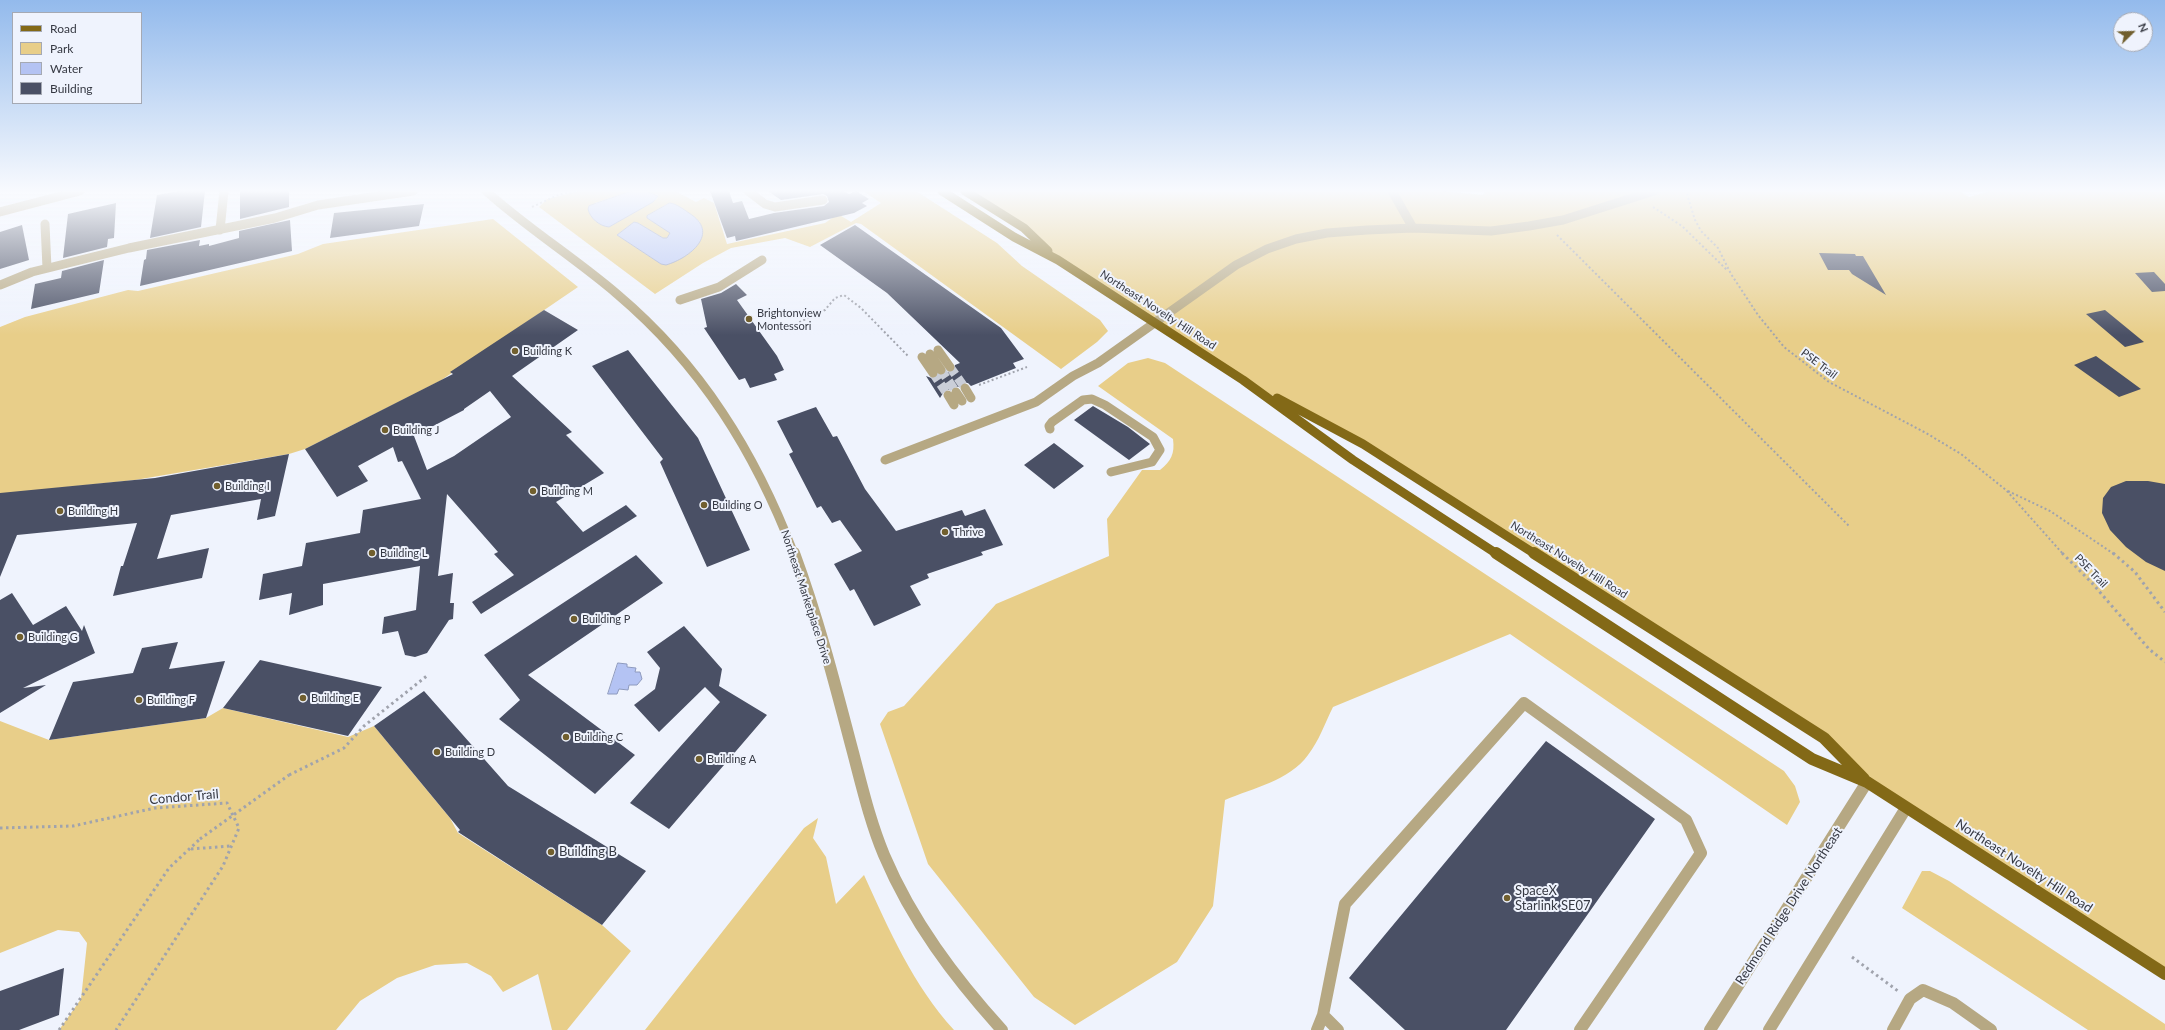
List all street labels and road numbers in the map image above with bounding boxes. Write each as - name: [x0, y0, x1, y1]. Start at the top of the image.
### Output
- street label: Northeast Novelty Hill Road: [1098, 268, 1218, 352]
- street label: PSE Trail: [1798, 346, 1840, 382]
- street label: Northeast Novelty Hill Road: [1508, 519, 1630, 601]
- street label: Northeast Marketplace Drive: [778, 528, 834, 666]
- street label: PSE Trail: [2072, 551, 2110, 591]
- street label: Condor Trail: [149, 786, 219, 808]
- street label: Northeast Novelty Hill Road: [1953, 816, 2095, 916]
- street label: Redmond Ridge Drive Northeast: [1732, 824, 1846, 988]

